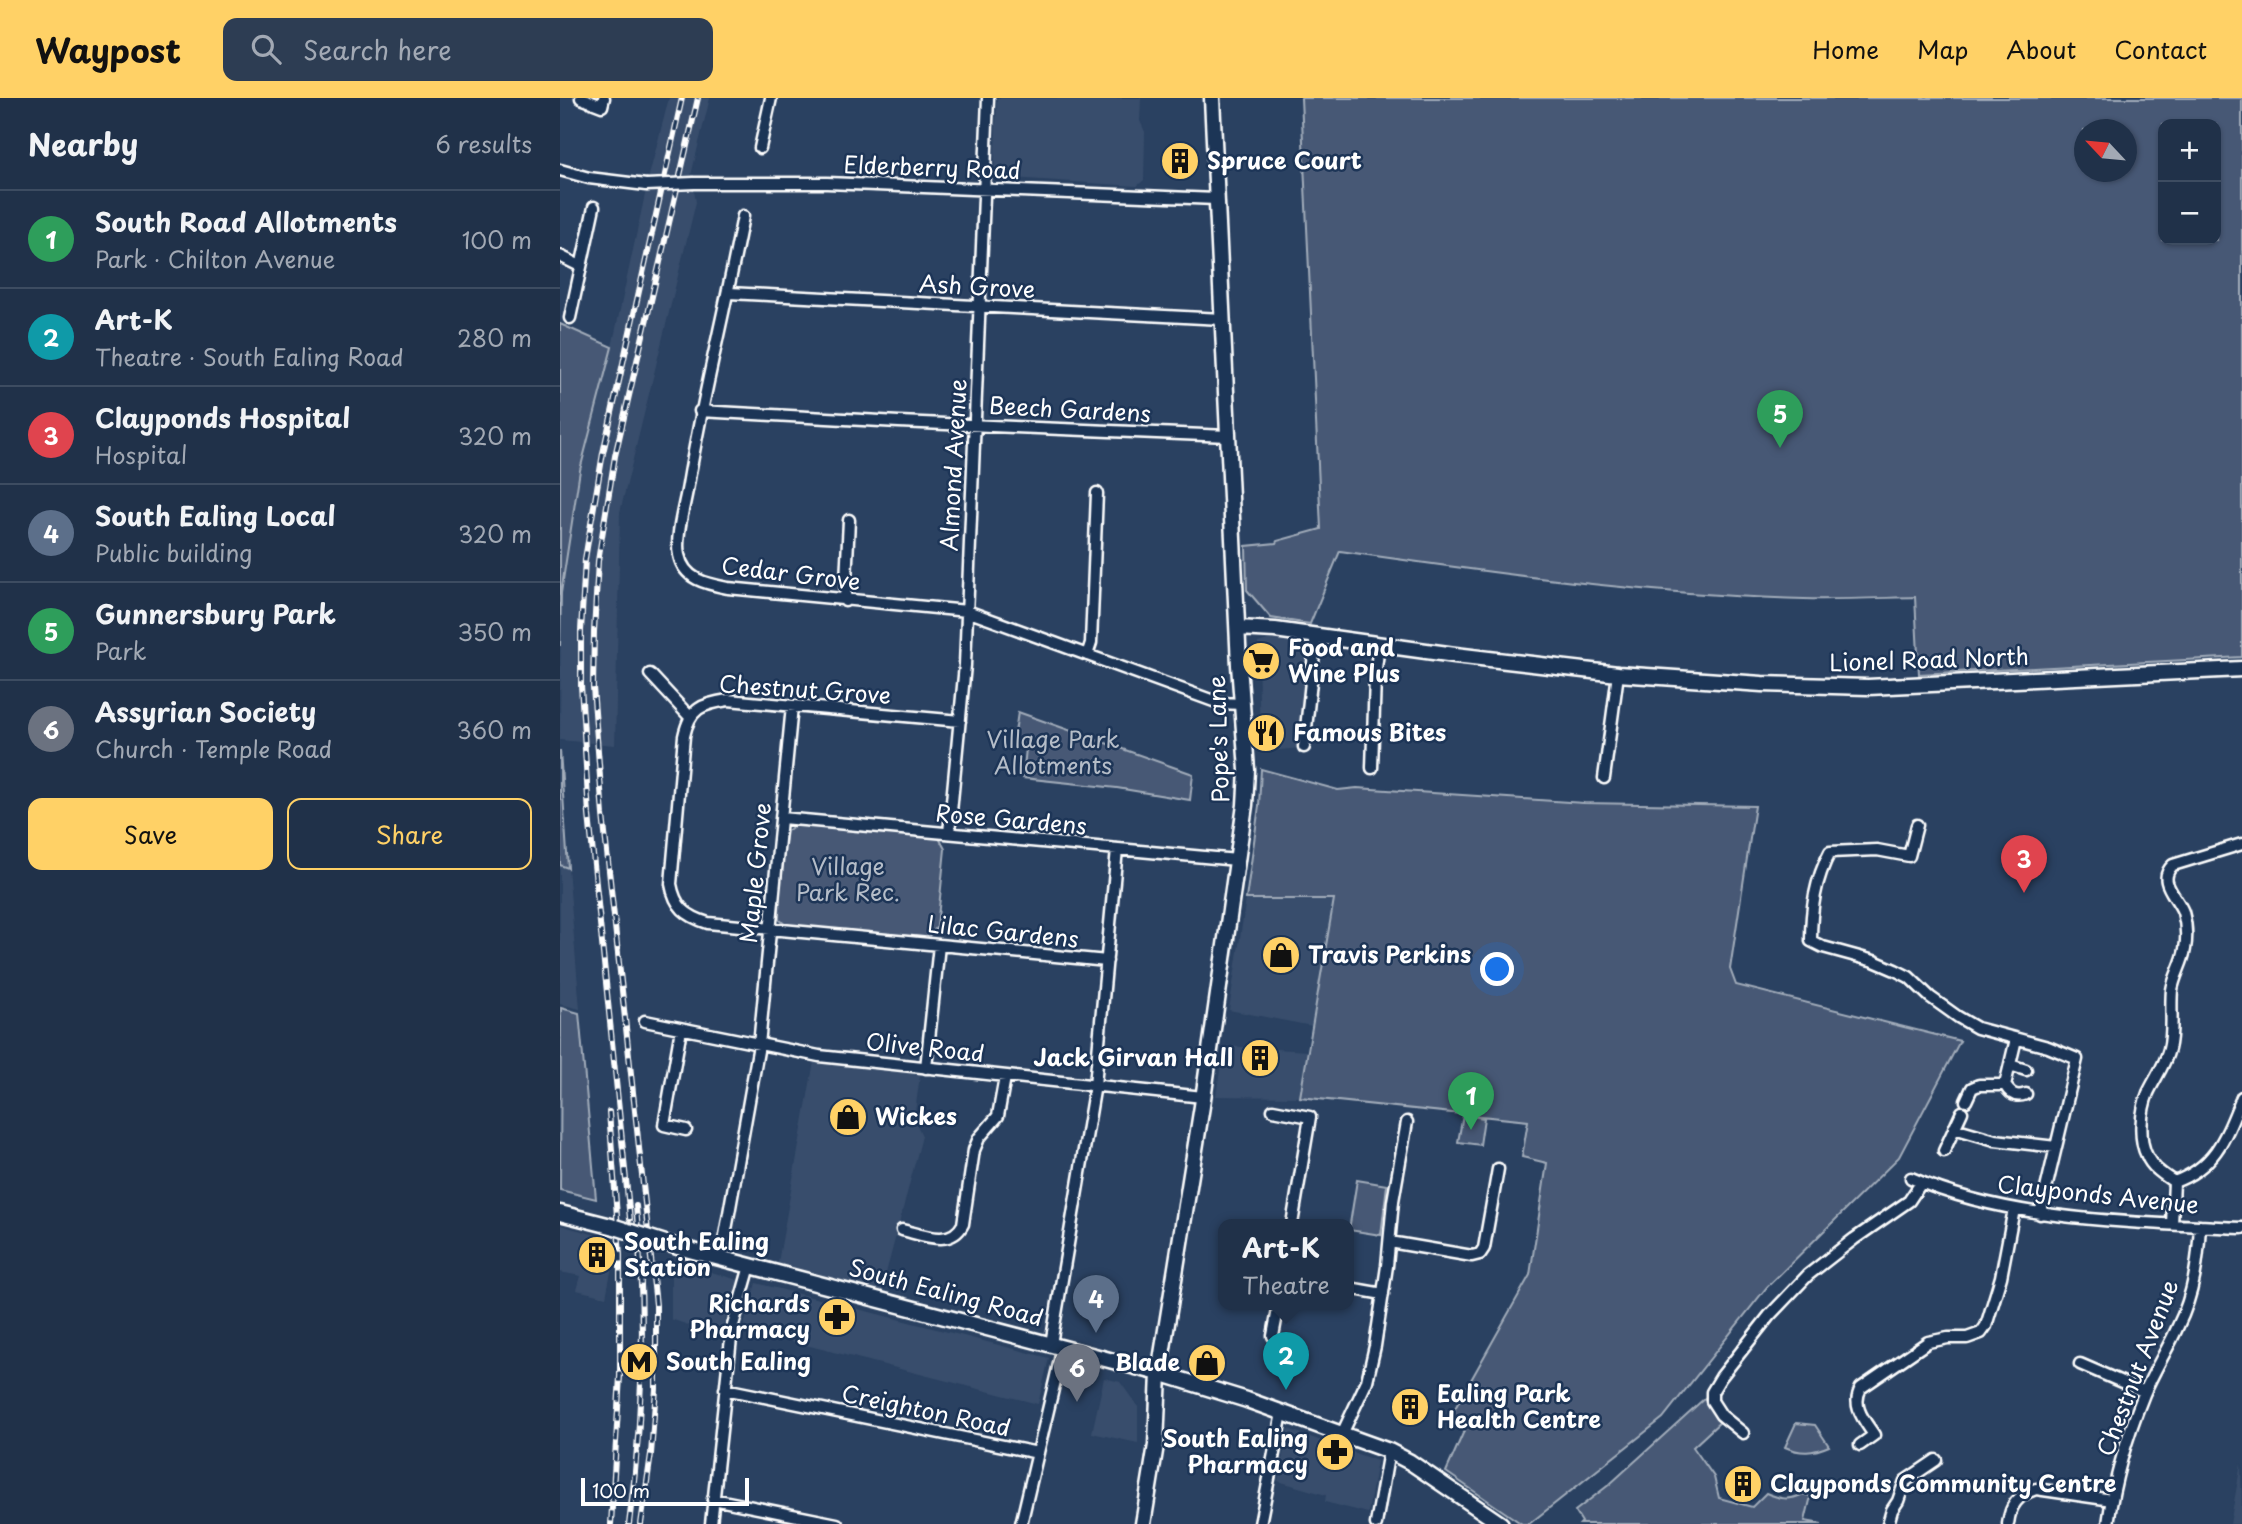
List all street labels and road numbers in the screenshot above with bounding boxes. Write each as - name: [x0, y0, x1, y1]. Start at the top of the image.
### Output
- street label: Elderberry Road: [843, 146, 1021, 187]
- street label: Ash Grove: [918, 265, 1036, 306]
- street label: Almond Avenue: [931, 378, 974, 552]
- street label: Beech Gardens: [988, 387, 1152, 430]
- street label: Cedar Grove: [720, 547, 863, 598]
- street label: Lionel Road North: [1828, 638, 2029, 679]
- street label: Chestnut Grove: [718, 665, 892, 712]
- street label: Pope's Lane: [1198, 675, 1237, 803]
- street label: Rose Gardens: [934, 794, 1088, 843]
- street label: Maple Grove: [730, 801, 779, 945]
- street label: Lilac Gardens: [926, 905, 1080, 956]
- street label: Olive Road: [864, 1023, 986, 1070]
- street label: Clayponds Avenue: [1996, 1166, 2201, 1221]
- street label: South Ealing Road: [845, 1249, 1047, 1334]
- street label: Chestnut Avenue: [2087, 1274, 2186, 1461]
- street label: Creighton Road: [839, 1375, 1014, 1445]

